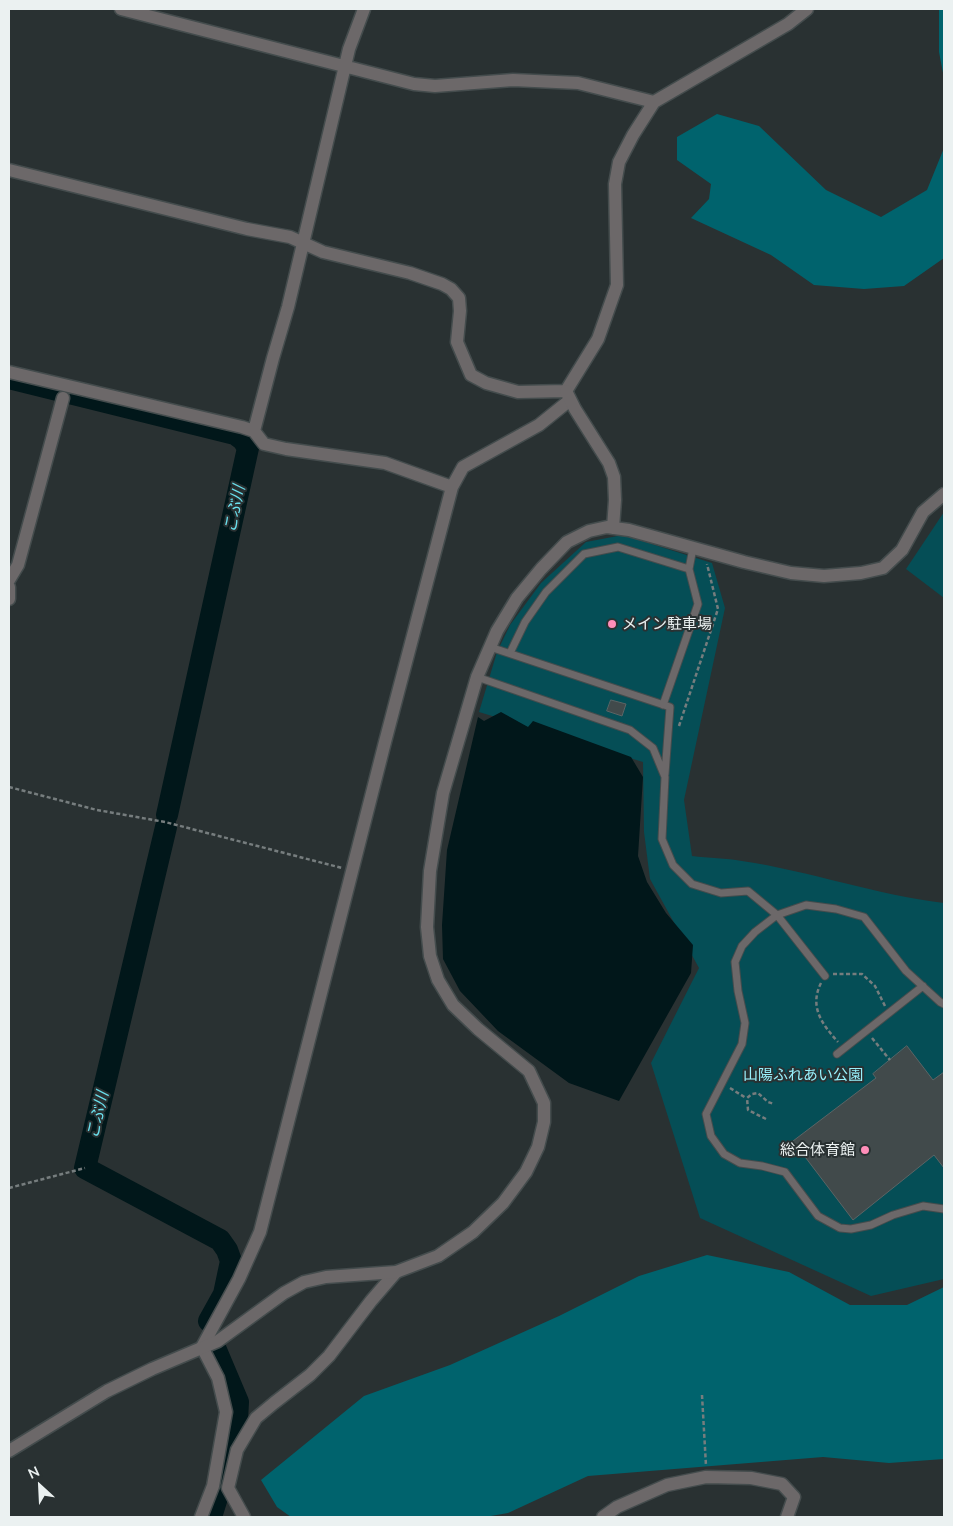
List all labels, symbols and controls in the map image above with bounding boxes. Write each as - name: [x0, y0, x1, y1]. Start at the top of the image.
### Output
- water label: こぶ川: [221, 484, 249, 534]
- place label: メイン駐車場: [622, 615, 712, 633]
- marker: メイン駐車場: [606, 618, 618, 630]
- park label: 山陽ふれあい公園: [743, 1066, 863, 1084]
- water label: こぶ川: [83, 1089, 113, 1141]
- place label: 総合体育館: [780, 1141, 855, 1159]
- marker: 総合体育館: [859, 1144, 871, 1156]
- north arrow: [15, 1461, 65, 1511]
- text: N: [25, 1462, 42, 1483]

